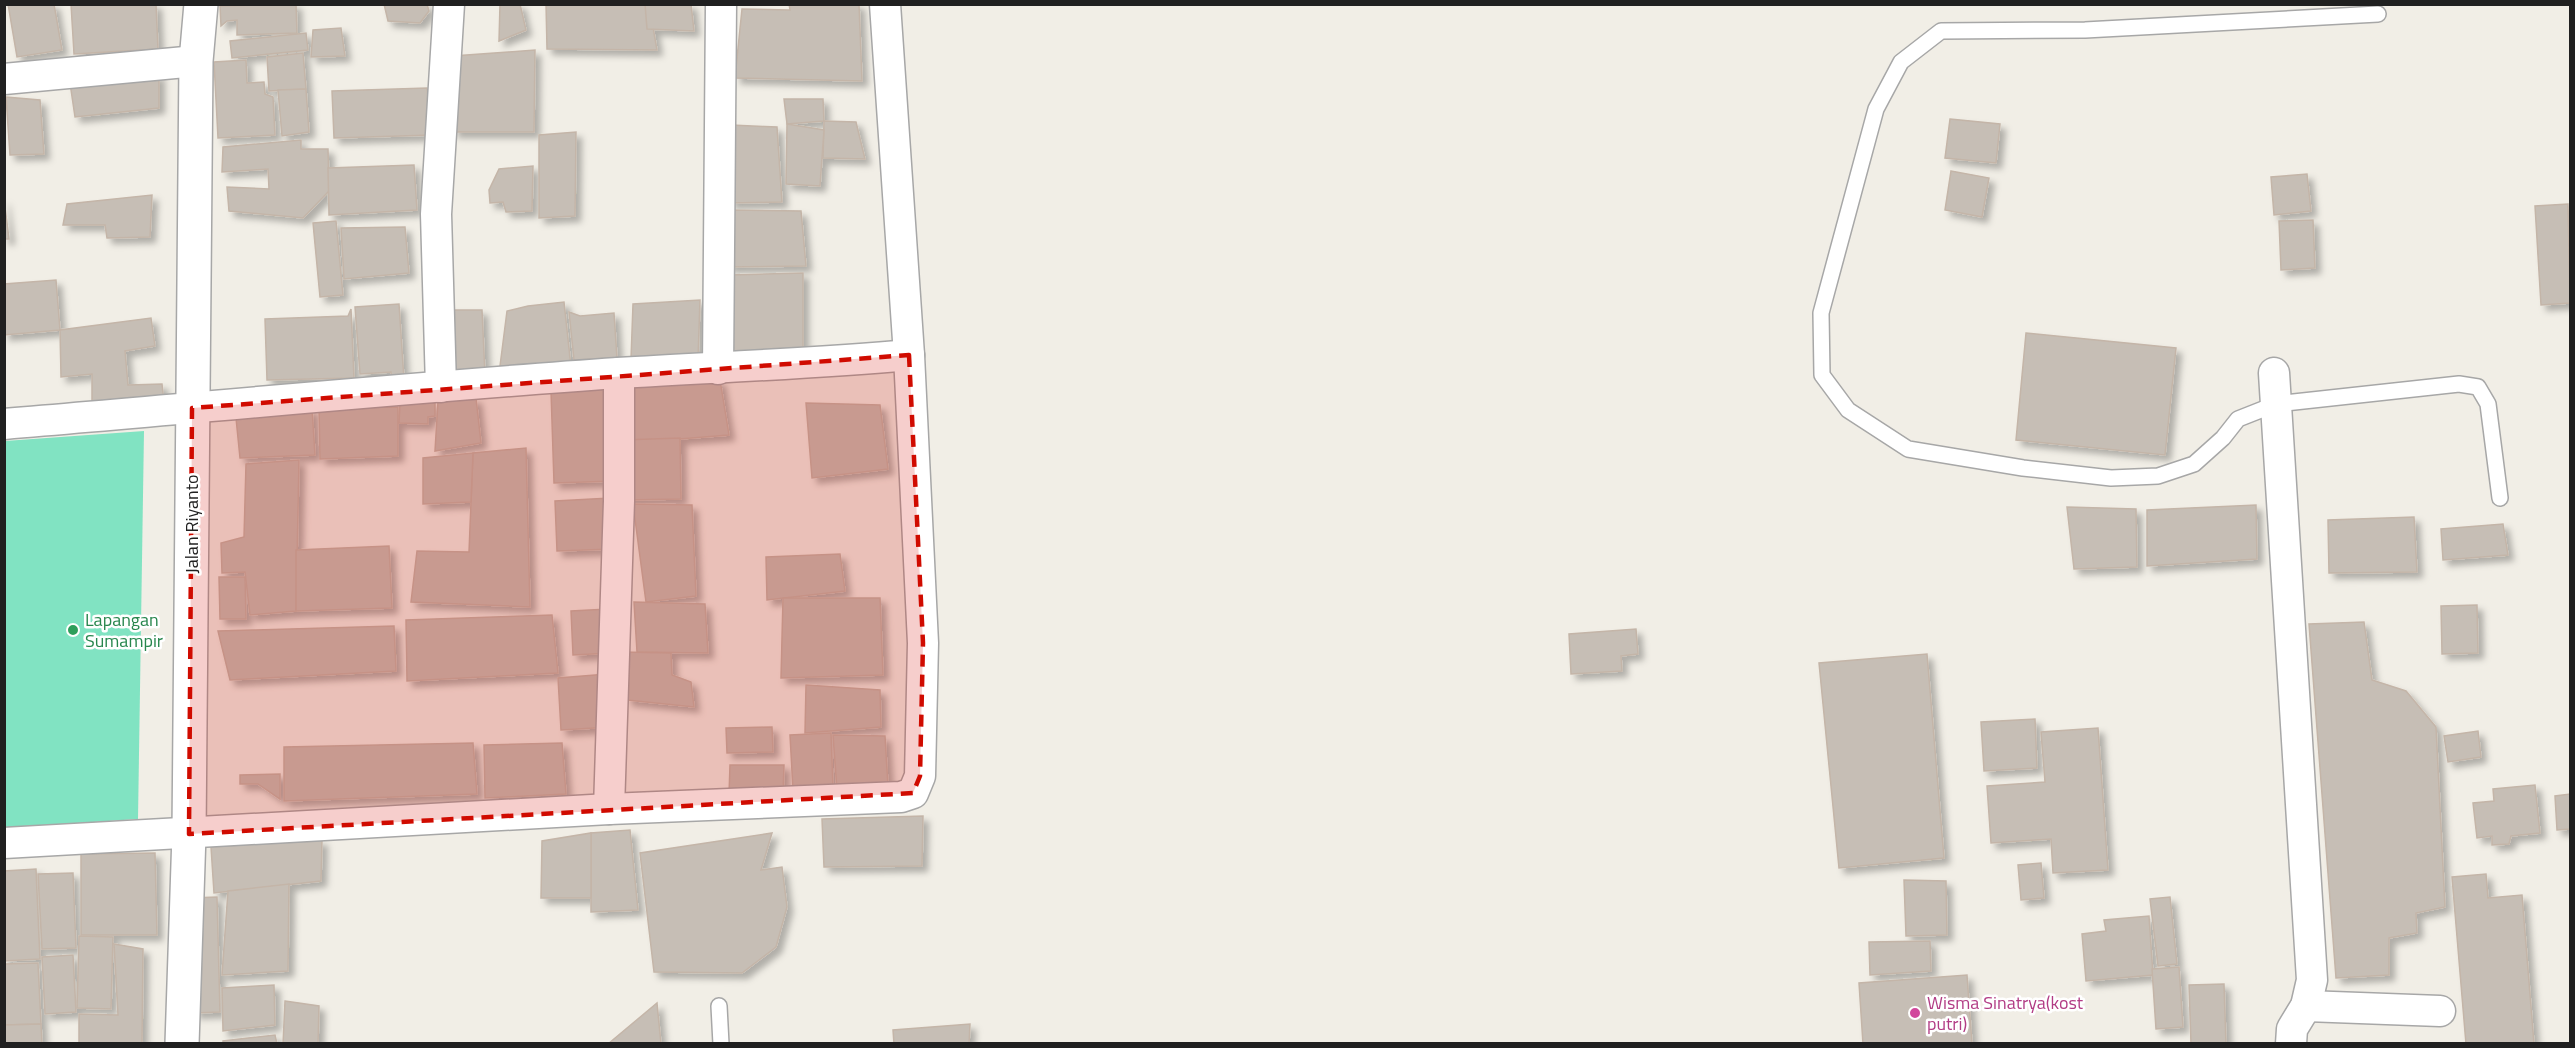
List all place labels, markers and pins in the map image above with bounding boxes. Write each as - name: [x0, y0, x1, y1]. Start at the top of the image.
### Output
- place label: Lapangan Sumampir: [85, 606, 163, 654]
- marker: Lapangan Sumampir: [66, 623, 80, 637]
- place label: Wisma Sinatrya(kost putri): [1927, 989, 2084, 1037]
- marker: Wisma Sinatrya(kost putri): [1908, 1006, 1922, 1020]

